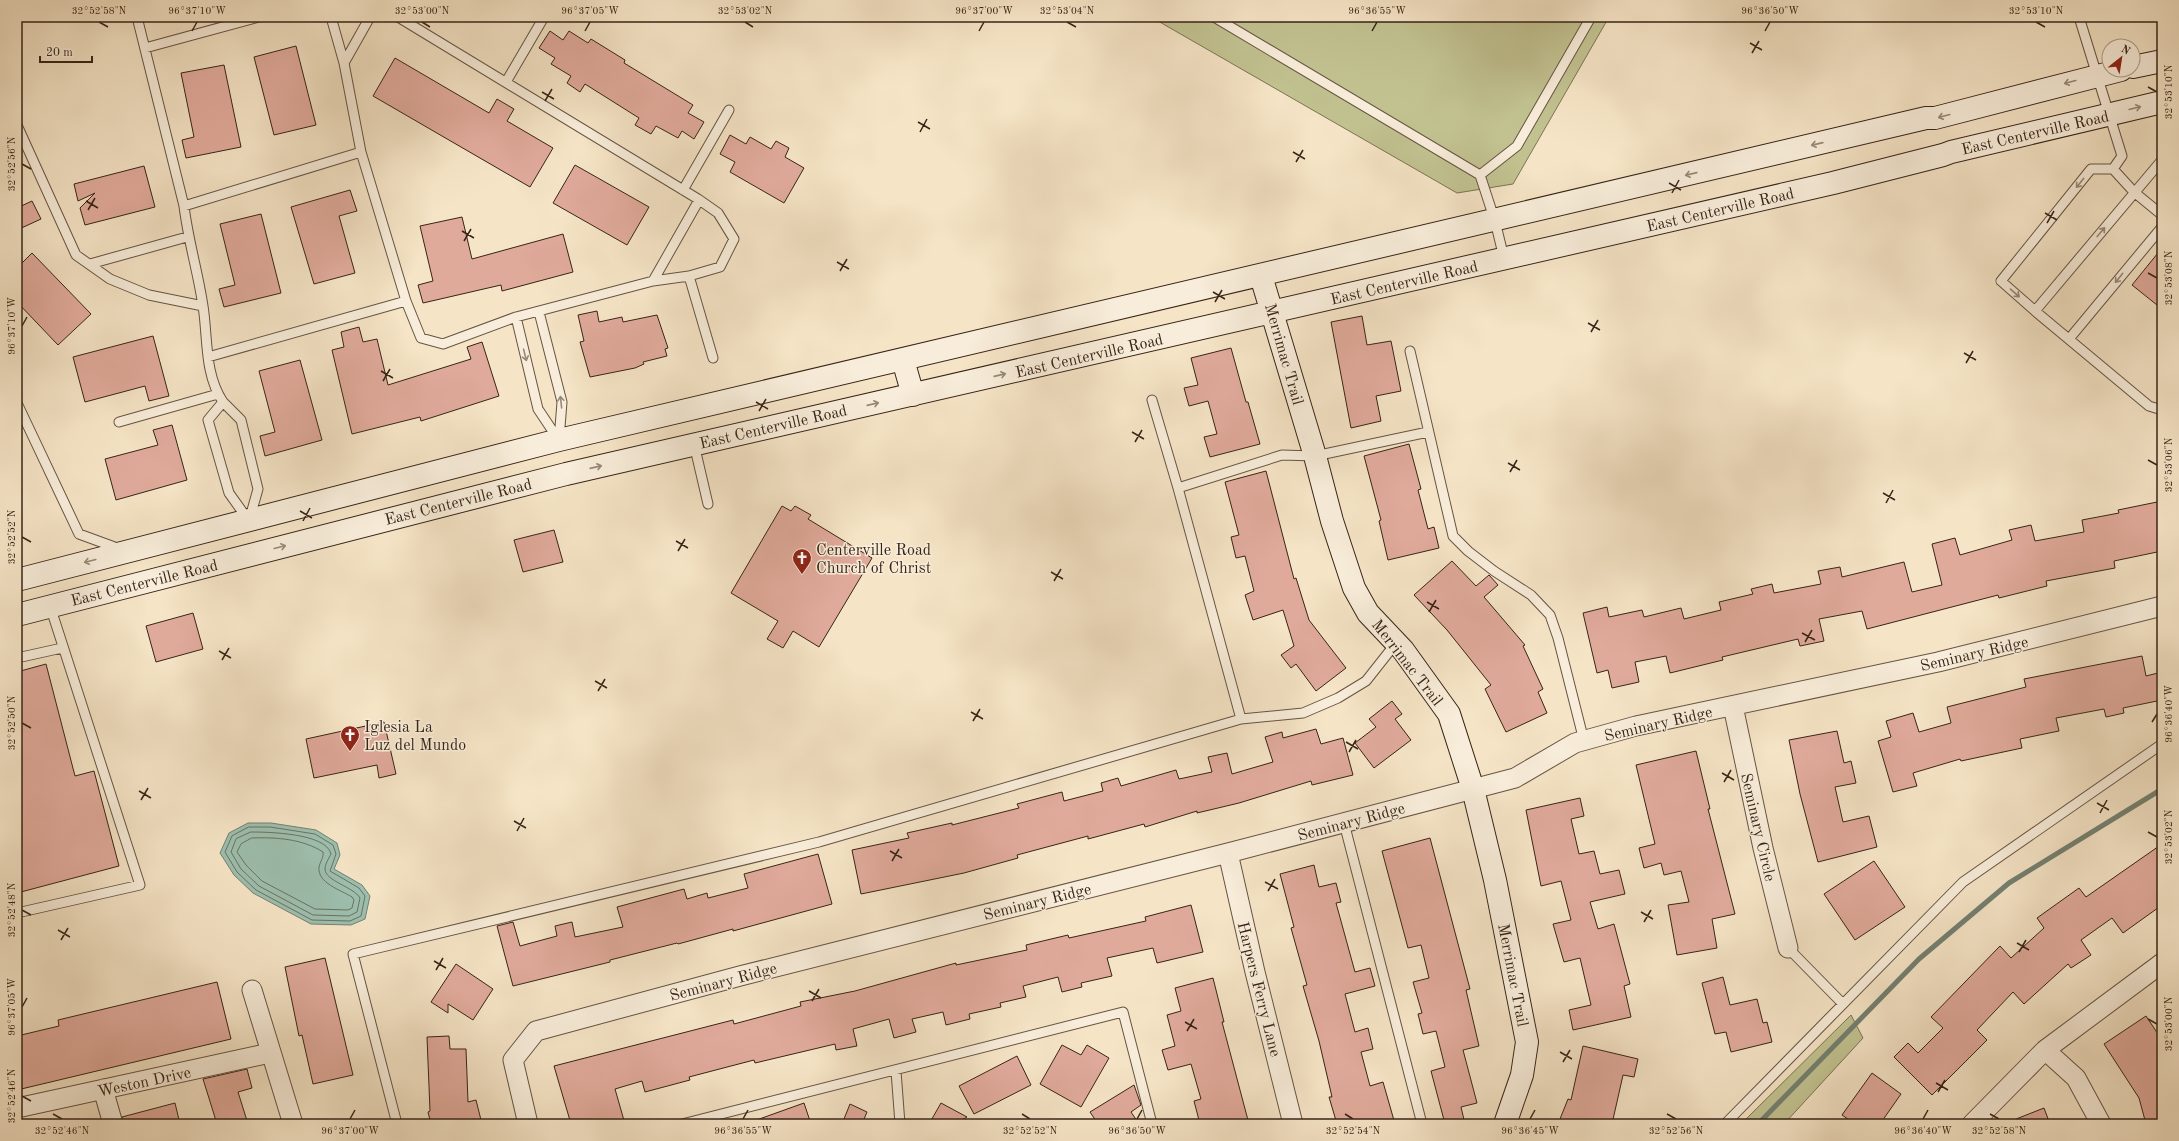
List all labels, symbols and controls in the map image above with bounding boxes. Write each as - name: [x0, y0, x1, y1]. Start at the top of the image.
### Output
- text: 32°52'58"N: [72, 6, 127, 16]
- text: 96°37'10"W: [168, 6, 226, 16]
- text: 32°53'00"N: [395, 6, 450, 16]
- text: 96°37'05"W: [561, 6, 619, 16]
- text: 32°53'02"N: [718, 6, 773, 16]
- text: 96°37'00"W: [955, 6, 1013, 16]
- text: 32°53'04"N: [1040, 6, 1095, 16]
- text: 96°36'55"W: [1348, 6, 1406, 16]
- text: 96°36'50"W: [1741, 6, 1799, 16]
- text: 32°53'10"N: [2009, 6, 2064, 16]
- scale bar: [40, 38, 92, 64]
- north arrow: [2101, 38, 2141, 78]
- text: N: [2119, 44, 2132, 58]
- text: 20 m: [46, 47, 73, 59]
- text: 32°53'10"N: [2164, 64, 2174, 119]
- one-way arrow: [2063, 79, 2076, 87]
- one-way arrow: [2128, 104, 2141, 112]
- street label: East Centerville Road: [1960, 109, 2111, 159]
- one-way arrow: [1938, 113, 1951, 120]
- text: 32°52'56"N: [7, 136, 17, 191]
- one-way arrow: [1811, 141, 1824, 149]
- one-way arrow: [1685, 171, 1698, 179]
- one-way arrow: [2076, 177, 2085, 188]
- street label: East Centerville Road: [1645, 186, 1796, 236]
- one-way arrow: [2097, 226, 2106, 237]
- text: 32°53'08"N: [2164, 250, 2174, 305]
- street label: East Centerville Road: [1329, 259, 1480, 309]
- one-way arrow: [2115, 273, 2124, 284]
- one-way arrow: [2010, 288, 2020, 297]
- text: 96°37'10"W: [7, 297, 17, 355]
- street label: Merrimac Trail: [1261, 302, 1305, 407]
- street label: East Centerville Road: [1014, 332, 1165, 382]
- one-way arrow: [522, 349, 530, 362]
- one-way arrow: [993, 371, 1006, 378]
- one-way arrow: [557, 395, 565, 408]
- one-way arrow: [866, 399, 879, 407]
- street label: East Centerville Road: [698, 403, 849, 453]
- text: 32°53'06"N: [2164, 437, 2174, 492]
- one-way arrow: [589, 462, 602, 470]
- street label: East Centerville Road: [383, 477, 534, 529]
- text: 32°52'52"N: [7, 509, 17, 564]
- one-way arrow: [273, 542, 286, 550]
- place label: Centerville Road Church of Christ: [816, 543, 932, 577]
- church icon: Centerville Road Church of Christ: [791, 547, 813, 575]
- street label: East Centerville Road: [69, 558, 220, 610]
- one-way arrow: [83, 558, 96, 566]
- street label: Merrimac Trail: [1368, 617, 1445, 709]
- street label: Seminary Ridge: [1919, 635, 2030, 675]
- text: 96°36'40"W: [2164, 685, 2174, 743]
- text: 32°52'50"N: [7, 695, 17, 750]
- street label: Seminary Ridge: [1603, 705, 1714, 745]
- place label: Iglesia La Luz del Mundo: [364, 720, 466, 754]
- church icon: Iglesia La Luz del Mundo: [339, 724, 361, 752]
- street label: Seminary Circle: [1737, 772, 1777, 883]
- street label: Seminary Ridge: [1296, 801, 1407, 845]
- text: 32°53'02"N: [2164, 809, 2174, 864]
- text: 32°52'48"N: [7, 882, 17, 937]
- street label: Seminary Ridge: [982, 882, 1093, 924]
- street label: Harpers Ferry Lane: [1234, 920, 1283, 1059]
- street label: Merrimac Trail: [1494, 922, 1530, 1028]
- street label: Seminary Ridge: [668, 961, 779, 1005]
- text: 96°37'05"W: [7, 978, 17, 1036]
- text: 32°53'00"N: [2164, 996, 2174, 1051]
- street label: Weston Drive: [96, 1065, 193, 1101]
- text: 32°52'46"N: [7, 1068, 17, 1123]
- text: 32°52'46"N: [35, 1126, 90, 1136]
- text: 96°37'00"W: [321, 1126, 379, 1136]
- text: 96°36'55"W: [714, 1126, 772, 1136]
- text: 32°52'52"N: [1003, 1126, 1058, 1136]
- text: 96°36'50"W: [1108, 1126, 1166, 1136]
- text: 32°52'54"N: [1326, 1126, 1381, 1136]
- text: 96°36'45"W: [1501, 1126, 1559, 1136]
- text: 32°52'56"N: [1649, 1126, 1704, 1136]
- text: 96°36'40"W: [1894, 1126, 1952, 1136]
- text: 32°52'58"N: [1972, 1126, 2027, 1136]

